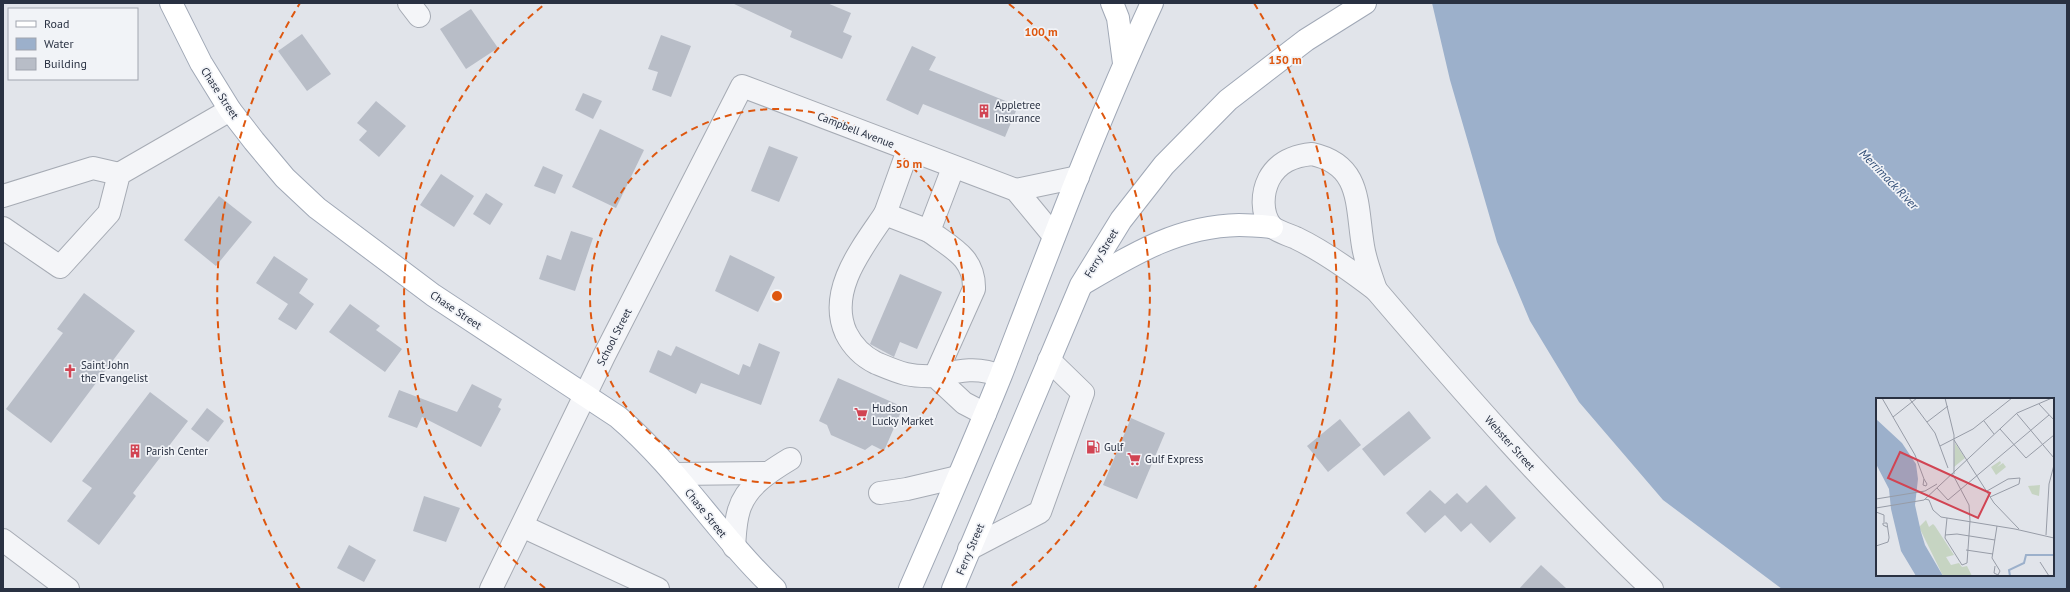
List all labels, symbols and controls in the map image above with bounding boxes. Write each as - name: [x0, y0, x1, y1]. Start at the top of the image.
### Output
- legend: [8, 8, 138, 80]
- text: Road: [44, 16, 69, 31]
- text: 100 m: [1024, 24, 1058, 39]
- text: Water: [44, 36, 74, 51]
- text: 150 m: [1268, 52, 1302, 67]
- text: Building: [44, 56, 87, 71]
- street label: Chase Street: [198, 64, 242, 122]
- place label: Appletree Insurance: [995, 98, 1041, 125]
- building icon: Appletree Insurance: [976, 103, 992, 119]
- street label: Campbell Avenue: [816, 109, 897, 151]
- water label: Merrimack River: [1856, 146, 1922, 213]
- text: 50 m: [896, 156, 922, 171]
- street label: Ferry Street: [1081, 226, 1121, 280]
- street label: Chase Street: [428, 288, 485, 332]
- centre of rings: [770, 289, 784, 303]
- street label: School Street: [593, 306, 635, 368]
- place label: Saint John the Evangelist: [81, 358, 148, 385]
- church icon: Saint John the Evangelist: [62, 363, 78, 379]
- inset map: [1876, 398, 2054, 576]
- place label: Hudson Lucky Market: [872, 401, 934, 428]
- supermarket icon: Hudson Lucky Market: [853, 406, 869, 422]
- street label: Webster Street: [1482, 413, 1538, 473]
- fuel station icon: Gulf: [1085, 439, 1101, 455]
- place label: Gulf: [1104, 440, 1124, 454]
- building icon: Parish Center: [127, 443, 143, 459]
- place label: Parish Center: [146, 444, 208, 458]
- supermarket icon: Gulf Express: [1126, 451, 1142, 467]
- place label: Gulf Express: [1145, 452, 1204, 466]
- street label: Chase Street: [682, 486, 730, 541]
- street label: Ferry Street: [953, 521, 987, 577]

